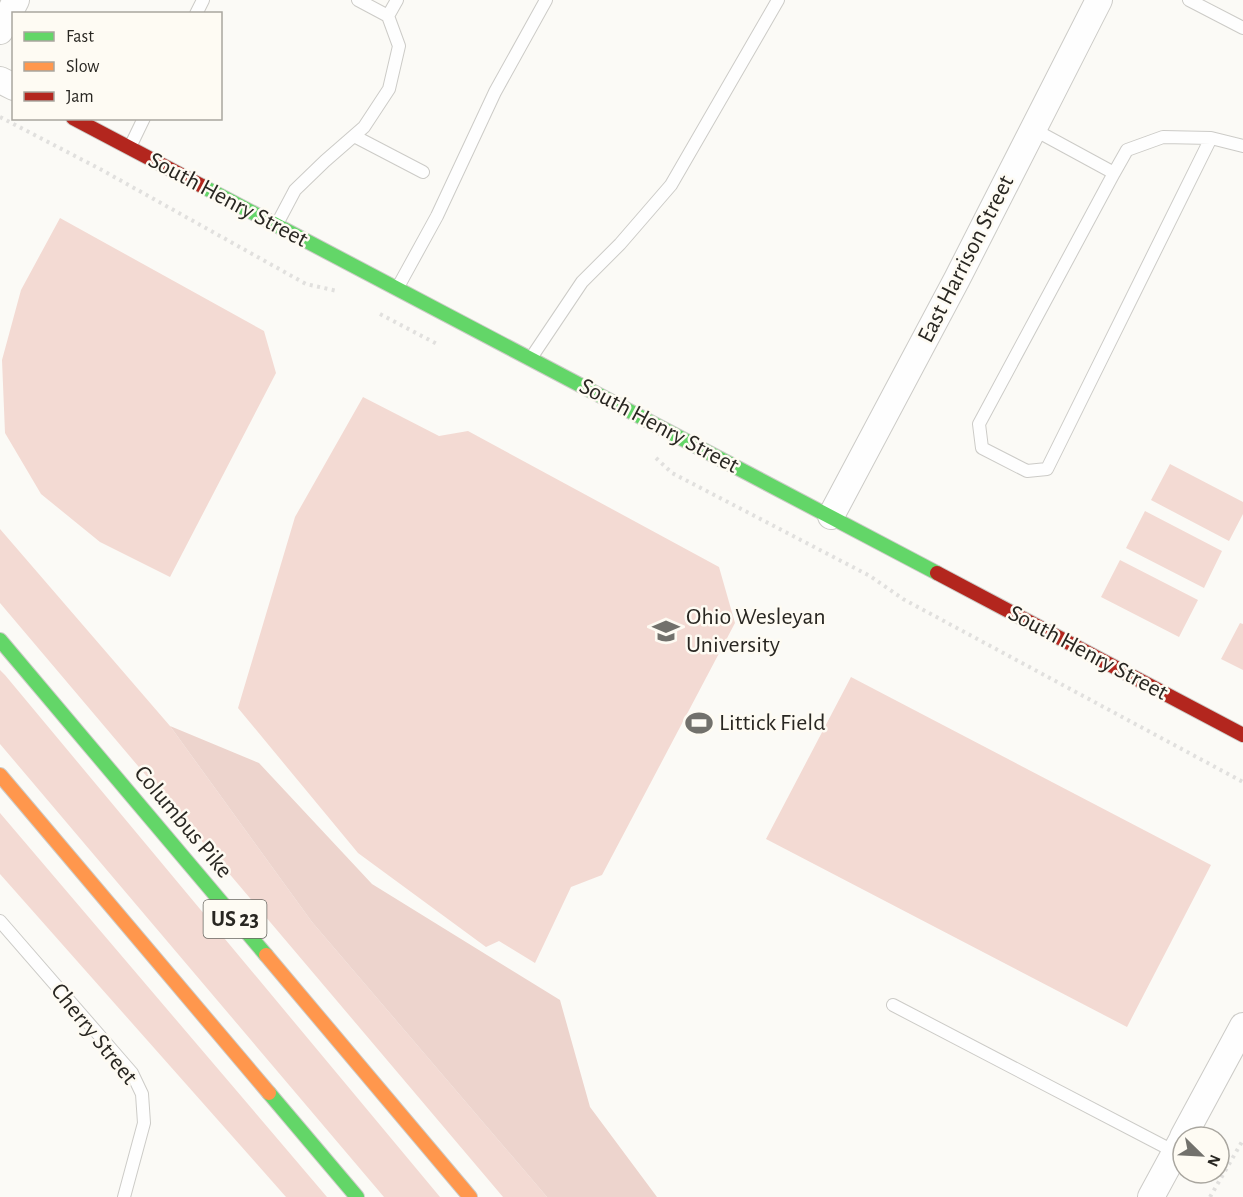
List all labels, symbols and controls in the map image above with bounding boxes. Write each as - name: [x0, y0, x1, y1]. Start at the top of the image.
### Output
- legend: [12, 12, 222, 120]
- text: Fast: [66, 28, 94, 46]
- text: Slow: [66, 58, 99, 76]
- text: Jam: [66, 88, 94, 106]
- street label: South Henry Street: [144, 148, 312, 252]
- street label: East Harrison Street: [914, 171, 1019, 346]
- street label: South Henry Street: [575, 374, 743, 478]
- street label: South Henry Street: [1004, 601, 1172, 705]
- place label: Ohio Wesleyan University: [686, 605, 826, 657]
- school or university icon: Ohio Wesleyan University: [651, 616, 681, 646]
- sports icon: Littick Field: [684, 708, 714, 738]
- place label: Littick Field: [719, 711, 826, 735]
- street label: Columbus Pike: [129, 761, 237, 883]
- road number: US 23: [204, 900, 266, 938]
- street label: Cherry Street: [46, 979, 142, 1089]
- north arrow: [1171, 1125, 1231, 1185]
- text: N: [1204, 1152, 1223, 1169]

